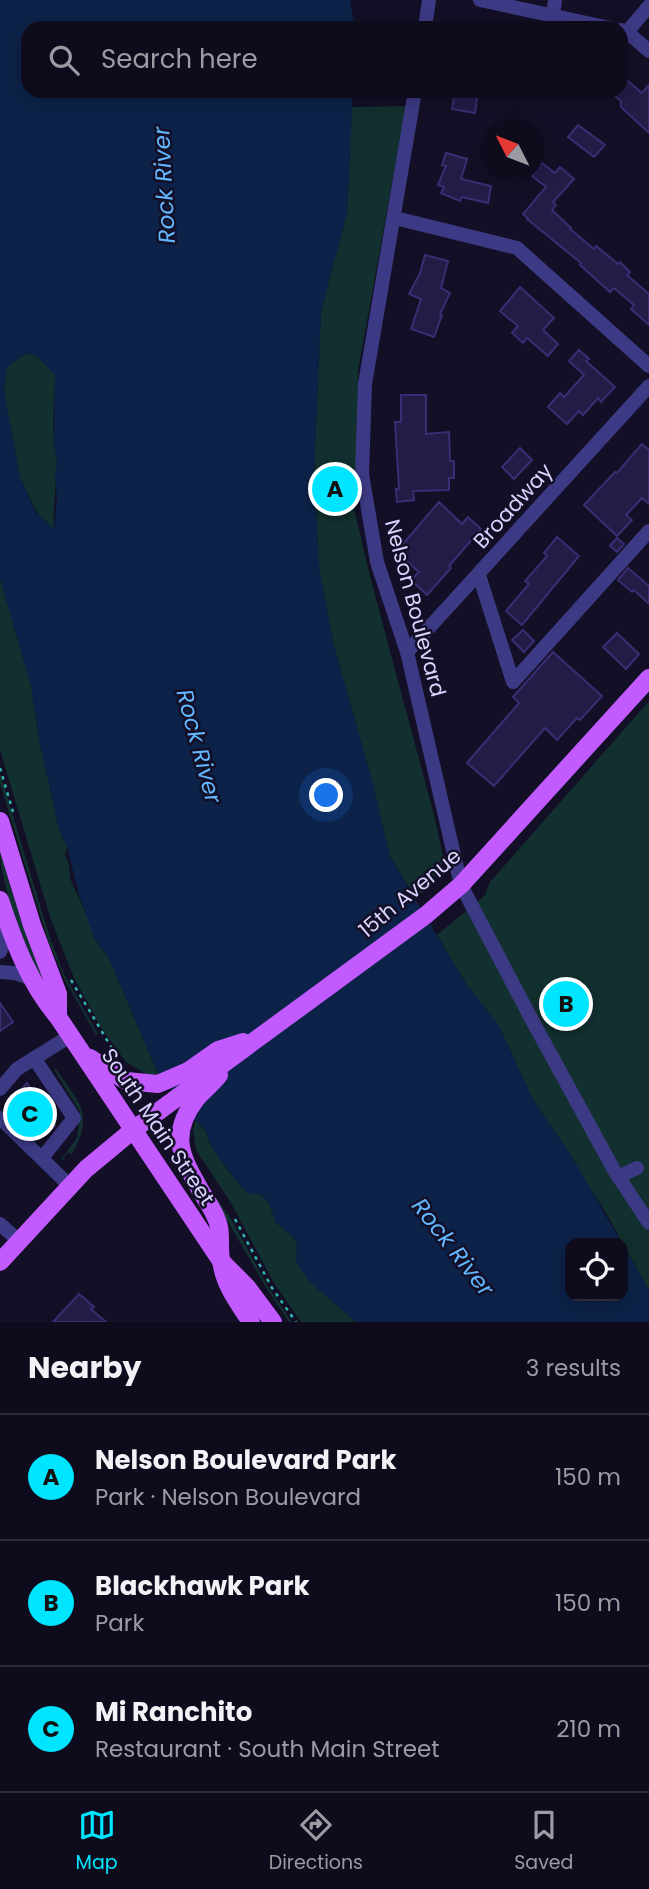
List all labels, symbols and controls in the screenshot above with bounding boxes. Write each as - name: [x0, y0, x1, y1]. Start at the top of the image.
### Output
- search box: [21, 21, 628, 98]
- icon: search: [45, 41, 83, 79]
- text: Search here: [101, 41, 258, 77]
- north arrow: [481, 119, 544, 182]
- water label: Rock River: [145, 124, 183, 244]
- street label: Broadway: [466, 457, 559, 555]
- pin: A: [312, 463, 358, 515]
- street label: Nelson Boulevard: [378, 516, 453, 700]
- water label: Rock River: [168, 685, 230, 808]
- your location: [309, 778, 343, 812]
- street label: 15th Avenue: [352, 841, 467, 944]
- pin: B: [543, 978, 589, 1030]
- street label: South Main Street: [95, 1042, 222, 1211]
- pin: C: [7, 1088, 53, 1140]
- water label: Rock River: [404, 1191, 502, 1304]
- map controls: [565, 1238, 628, 1301]
- button: locate: [565, 1238, 628, 1301]
- text: Nearby: [28, 1346, 142, 1389]
- text: 3 results: [526, 1352, 621, 1384]
- text: Nelson Boulevard Park: [95, 1442, 397, 1478]
- text: A: [43, 1461, 59, 1493]
- text: 150 m: [555, 1461, 621, 1493]
- text: Park · Nelson Boulevard: [95, 1481, 361, 1513]
- text: Blackhawk Park: [95, 1568, 310, 1604]
- text: B: [43, 1587, 59, 1619]
- text: 150 m: [555, 1587, 621, 1619]
- text: Park: [95, 1607, 144, 1639]
- text: Mi Ranchito: [95, 1694, 252, 1730]
- text: C: [42, 1713, 60, 1745]
- text: 210 m: [556, 1713, 621, 1745]
- text: Restaurant · South Main Street: [95, 1733, 440, 1765]
- tab: Map: [76, 1806, 118, 1877]
- tab: Directions: [269, 1806, 363, 1877]
- tab: Saved: [514, 1806, 573, 1877]

